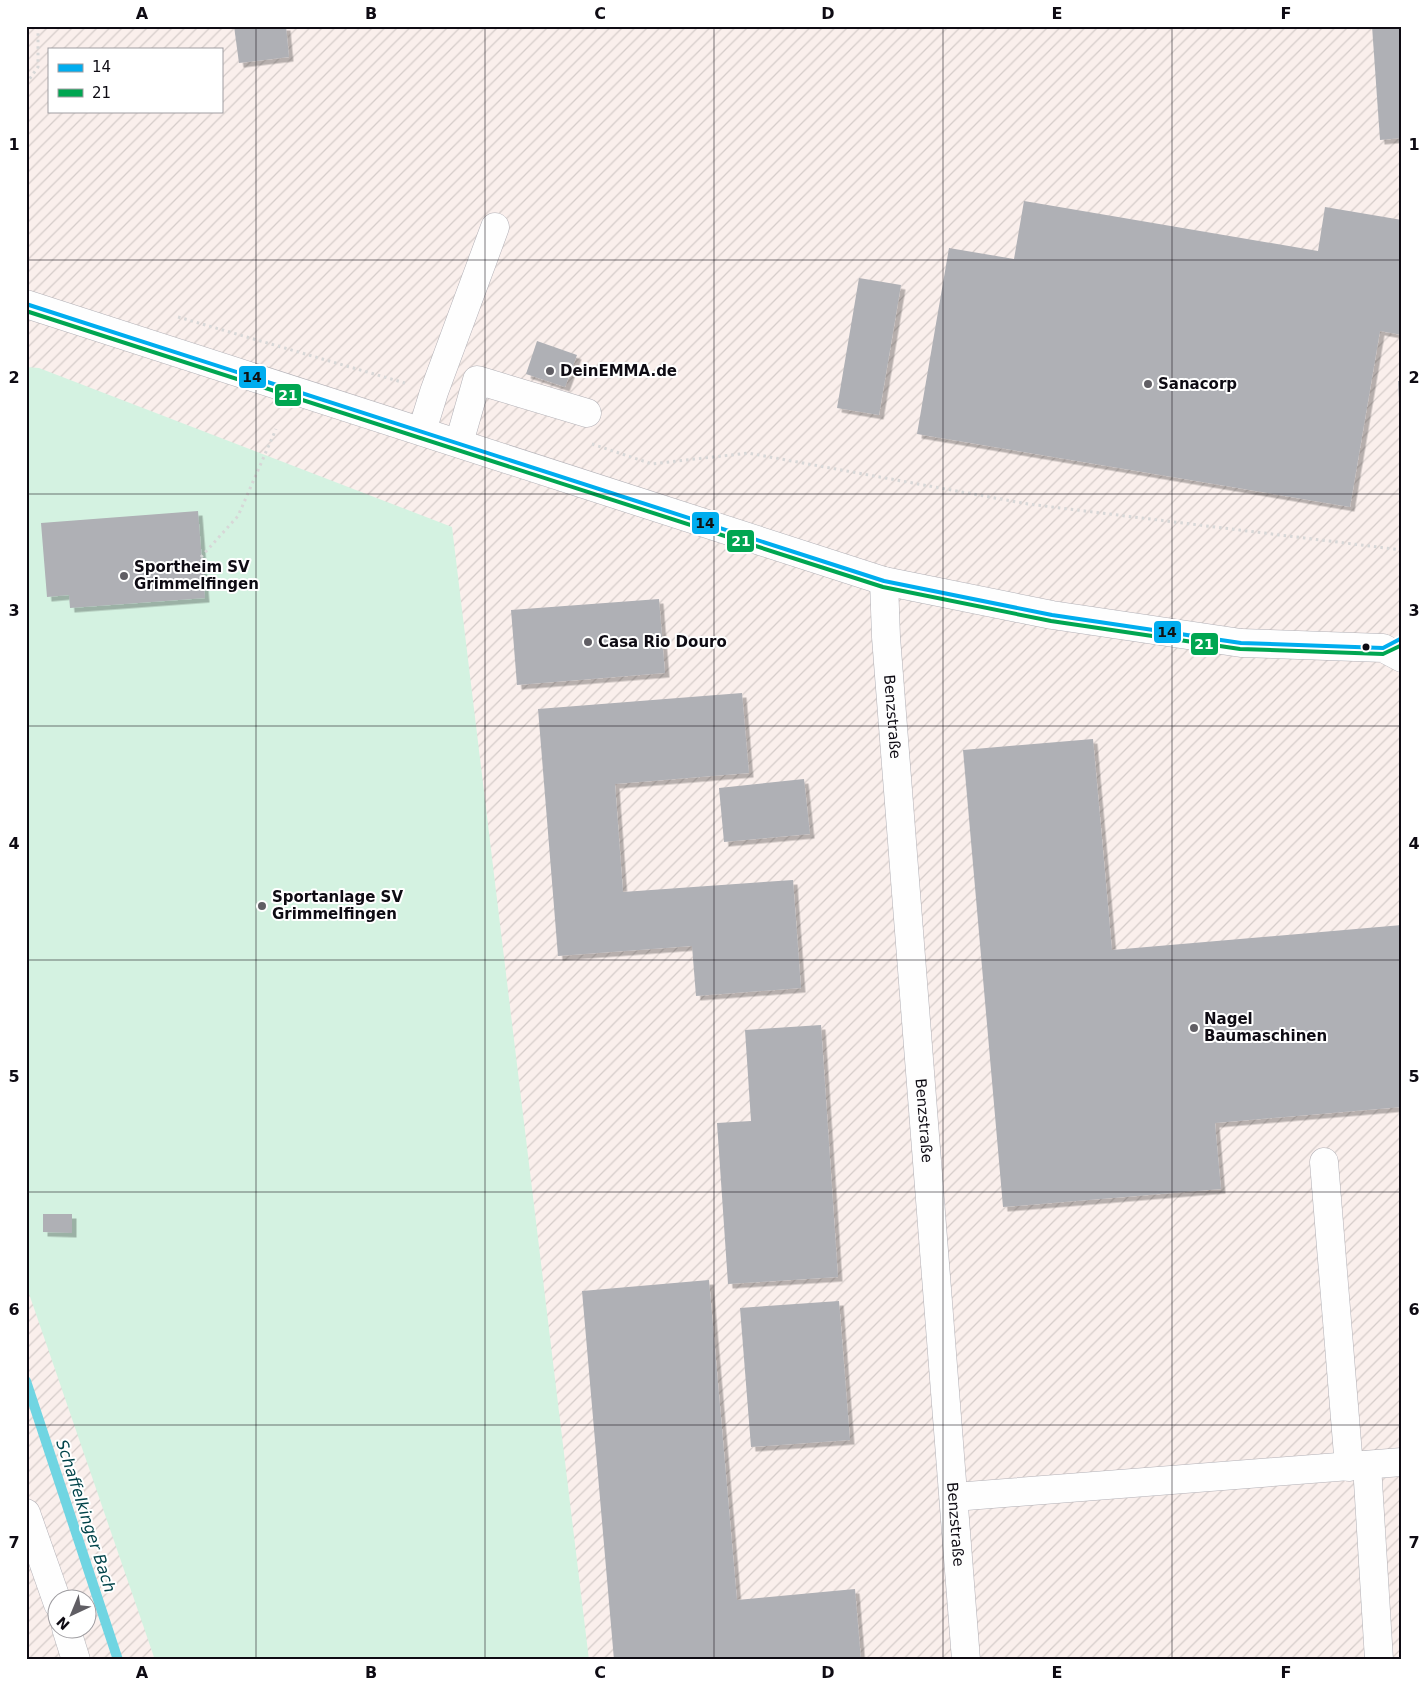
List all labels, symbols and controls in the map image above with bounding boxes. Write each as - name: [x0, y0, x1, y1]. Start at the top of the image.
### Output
- text: A: [136, 4, 149, 23]
- text: B: [365, 4, 377, 23]
- text: C: [594, 4, 606, 23]
- text: D: [821, 4, 835, 23]
- text: E: [1052, 4, 1062, 23]
- text: F: [1281, 4, 1291, 23]
- legend: [48, 48, 222, 112]
- text: 14: [92, 58, 111, 76]
- text: 21: [92, 84, 111, 102]
- text: 1: [8, 135, 20, 154]
- text: 1: [1408, 135, 1420, 154]
- place label: DeinEMMA.de: [560, 362, 677, 380]
- line badge: 14: [238, 365, 267, 389]
- marker: DeinEMMA.de: [544, 365, 556, 377]
- text: 2: [8, 368, 20, 387]
- text: 2: [1408, 368, 1420, 387]
- text: 14: [242, 369, 262, 385]
- place label: Sanacorp: [1158, 375, 1237, 393]
- marker: Sanacorp: [1142, 378, 1154, 390]
- line badge: 21: [274, 383, 302, 407]
- text: 21: [278, 387, 298, 403]
- line badge: 14: [691, 511, 720, 535]
- text: 14: [695, 515, 715, 531]
- line badge: 21: [726, 529, 755, 553]
- text: 21: [731, 533, 751, 549]
- place label: Sportheim SV Grimmelfingen: [134, 558, 259, 593]
- marker: Sportheim SV Grimmelfingen: [118, 570, 130, 582]
- text: 3: [8, 601, 20, 620]
- text: 3: [1408, 601, 1420, 620]
- line badge: 14: [1153, 620, 1182, 644]
- text: 14: [1157, 624, 1177, 640]
- line badge: 21: [1190, 632, 1219, 656]
- place label: Casa Rio Douro: [598, 633, 727, 651]
- marker: Casa Rio Douro: [582, 636, 594, 648]
- text: 21: [1194, 636, 1214, 652]
- unlabelled marker: [1361, 642, 1371, 652]
- street label: Benzstraße: [880, 674, 905, 760]
- text: 4: [8, 834, 20, 853]
- text: 4: [1408, 834, 1420, 853]
- place label: Sportanlage SV Grimmelfingen: [272, 888, 403, 923]
- marker: Sportanlage SV Grimmelfingen: [256, 900, 268, 912]
- place label: Nagel Baumaschinen: [1204, 1010, 1327, 1045]
- marker: Nagel Baumaschinen: [1188, 1022, 1200, 1034]
- text: 5: [8, 1067, 20, 1086]
- text: 5: [1408, 1067, 1420, 1086]
- street label: Benzstraße: [912, 1078, 936, 1163]
- text: 6: [8, 1300, 20, 1319]
- text: 6: [1408, 1300, 1420, 1319]
- water label: Schaffelkinger Bach: [52, 1437, 120, 1595]
- street label: Benzstraße: [943, 1481, 968, 1567]
- text: 7: [8, 1533, 20, 1552]
- text: 7: [1408, 1533, 1420, 1552]
- north arrow: [48, 1588, 98, 1638]
- text: N: [53, 1614, 73, 1633]
- text: A: [136, 1663, 149, 1682]
- text: B: [365, 1663, 377, 1682]
- text: C: [594, 1663, 606, 1682]
- text: D: [821, 1663, 835, 1682]
- text: E: [1052, 1663, 1062, 1682]
- text: F: [1281, 1663, 1291, 1682]

